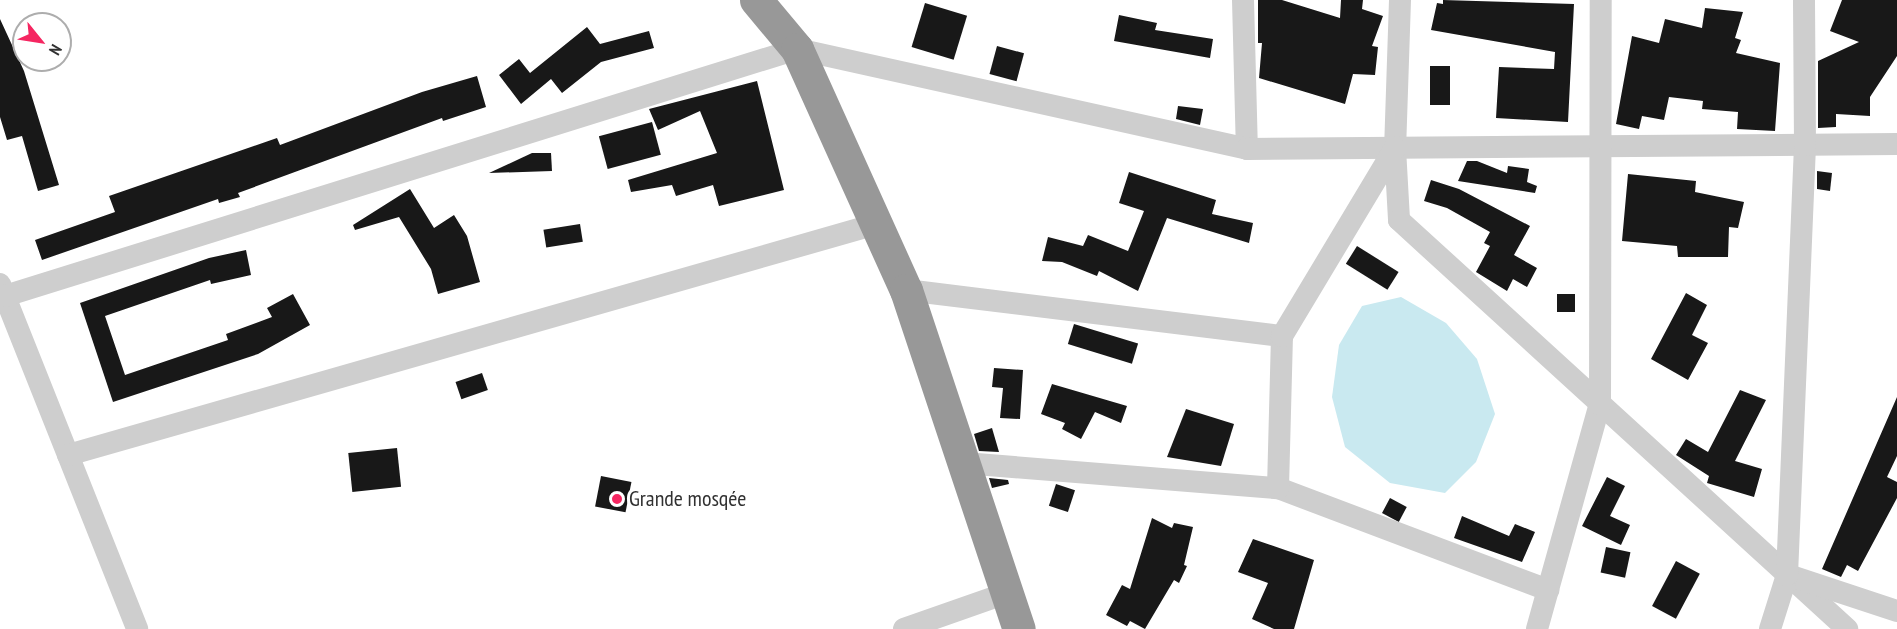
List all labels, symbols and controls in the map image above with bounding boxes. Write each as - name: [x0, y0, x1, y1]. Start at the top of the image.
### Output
- north arrow: [12, 12, 72, 72]
- text: N: [45, 41, 67, 59]
- place label: Grande mosqée: [629, 486, 746, 512]
- marker: Grande mosqée: [610, 492, 624, 506]

